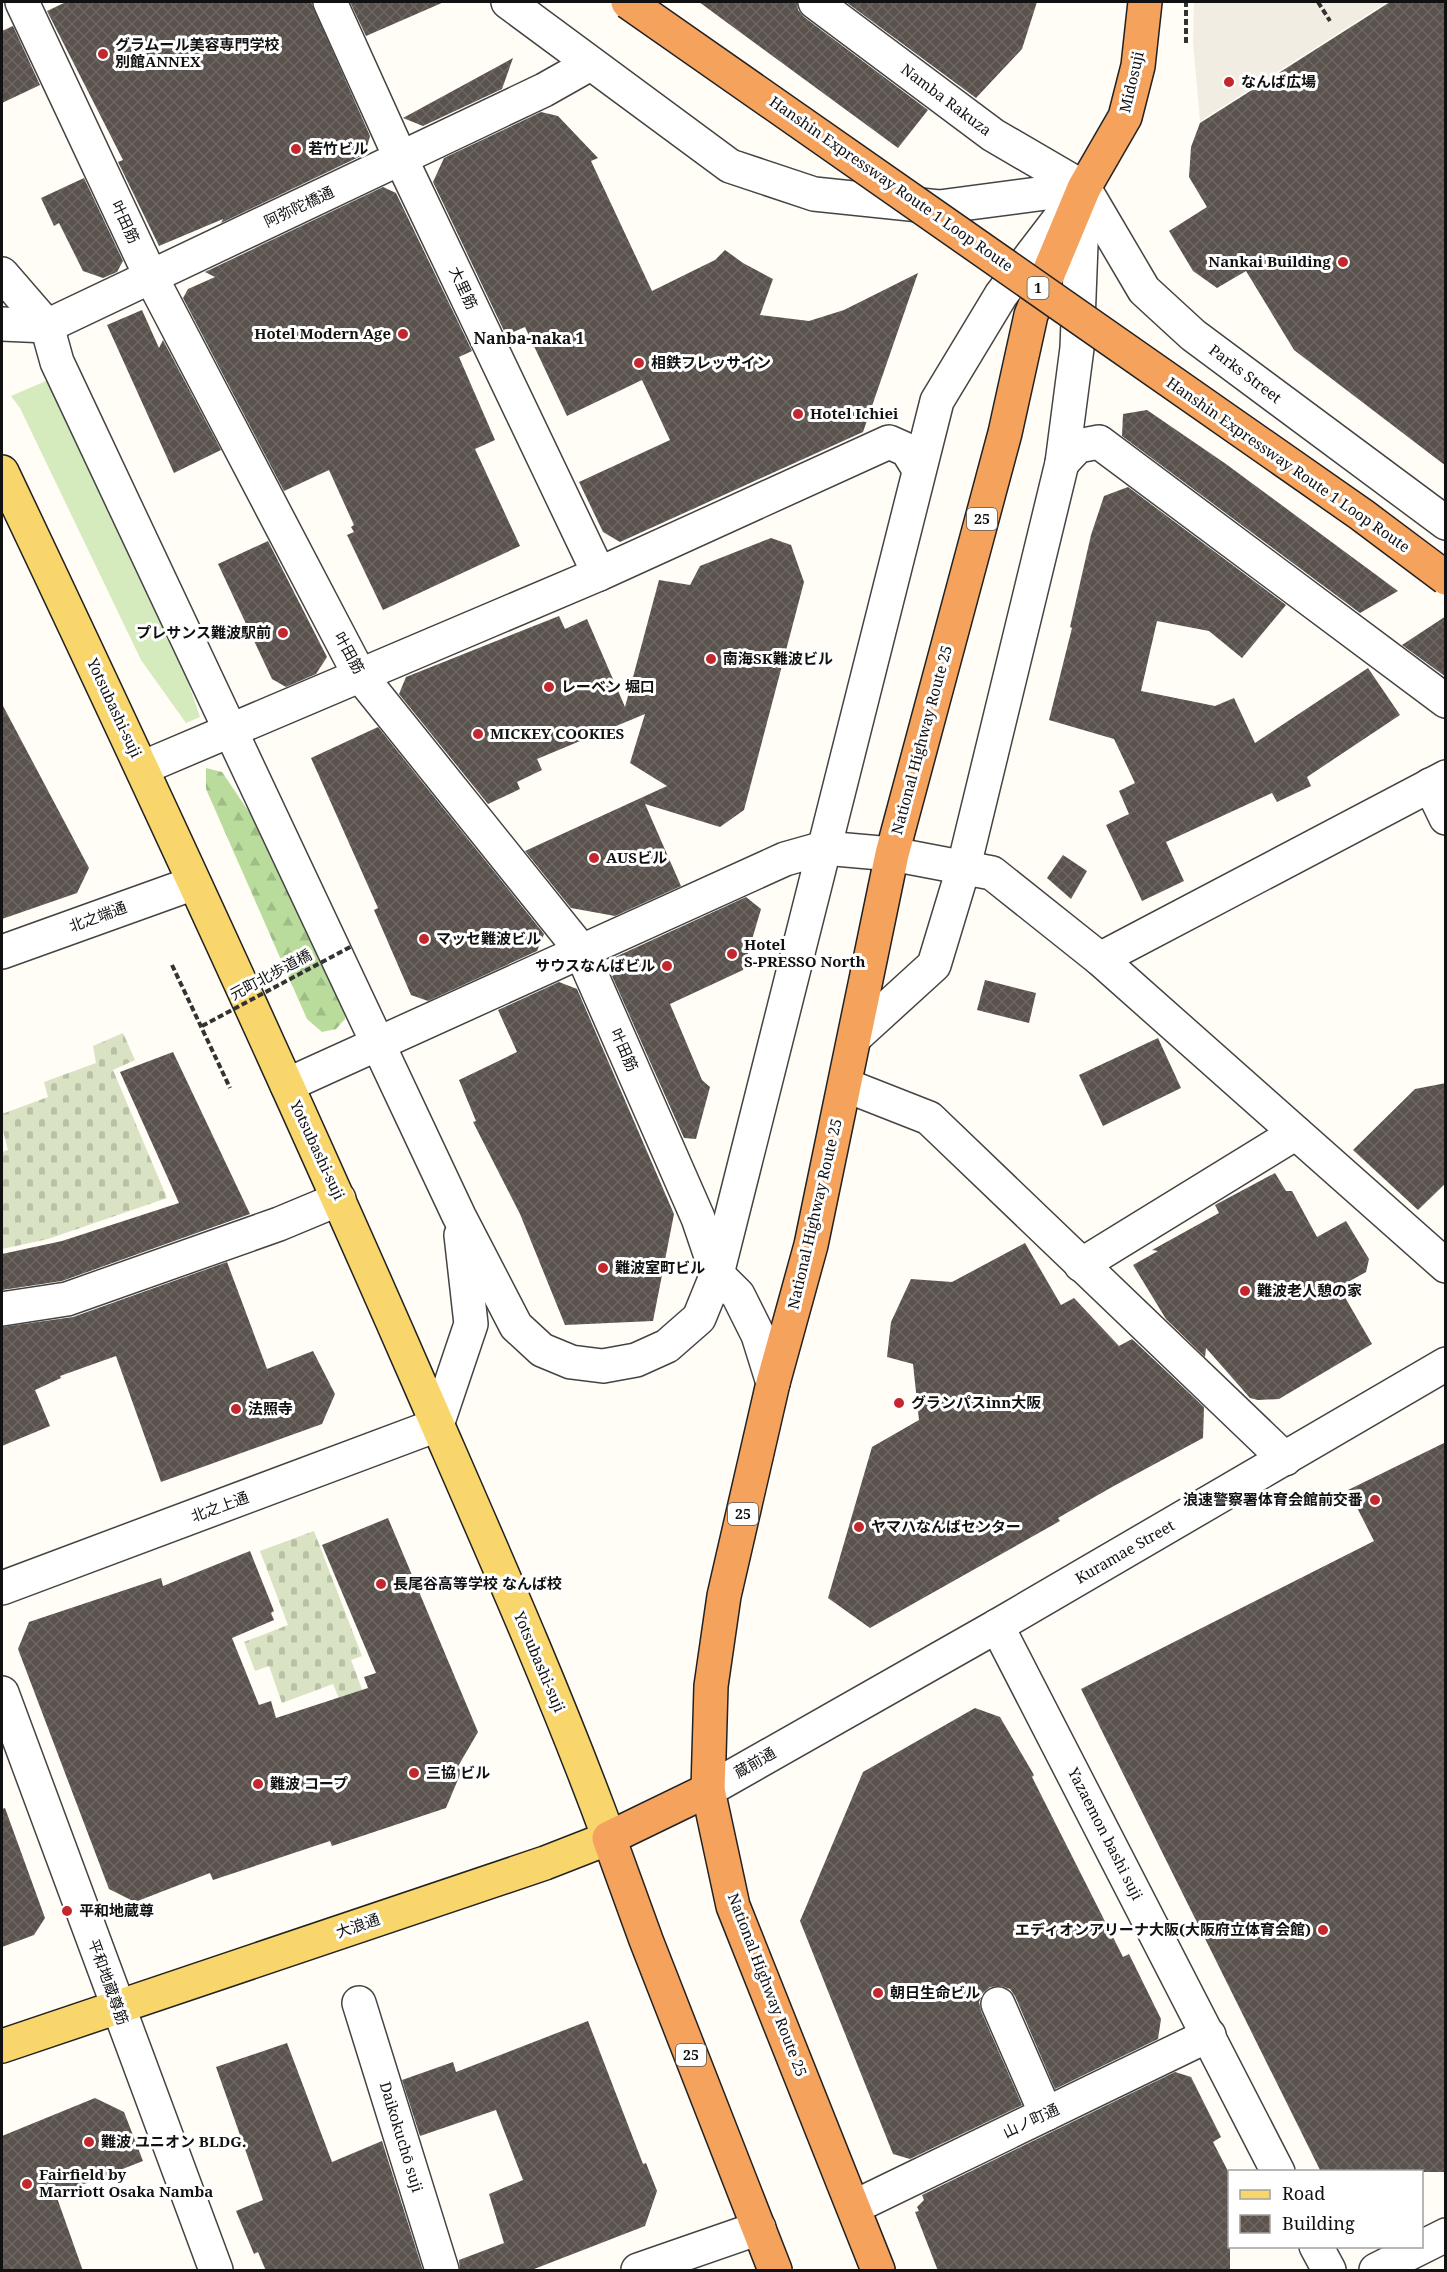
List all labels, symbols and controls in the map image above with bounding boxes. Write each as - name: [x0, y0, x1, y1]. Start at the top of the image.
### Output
- place label: グラムール美容専門学校 別館ANNEX: [115, 34, 280, 71]
- marker: グラムール美容専門学校 別館ANNEX: [96, 47, 110, 61]
- street label: Midosuji: [1114, 49, 1148, 114]
- street label: Namba Rakuza: [897, 59, 996, 140]
- place label: なんば広場: [1241, 71, 1316, 91]
- marker: なんば広場: [1222, 75, 1236, 89]
- street label: Hanshin Expressway Route 1 Loop Route: [766, 91, 1017, 275]
- place label: 若竹ビル: [308, 138, 368, 158]
- marker: 若竹ビル: [289, 142, 303, 156]
- street label: 阿弥陀橋通: [260, 181, 337, 231]
- street label: 叶田筋: [107, 197, 144, 246]
- place label: Nankai Building: [1208, 251, 1332, 271]
- marker: Nankai Building: [1336, 255, 1350, 269]
- street label: 大里筋: [445, 263, 482, 312]
- road number: 1: [1028, 277, 1048, 299]
- place label: Hotel Modern Age: [254, 323, 391, 343]
- marker: Hotel Modern Age: [396, 327, 410, 341]
- district label: Nanba-naka 1: [473, 327, 585, 349]
- street label: Parks Street: [1205, 339, 1286, 407]
- place label: 相鉄フレッサイン: [651, 352, 771, 372]
- marker: 相鉄フレッサイン: [632, 356, 646, 370]
- street label: Hanshin Expressway Route 1 Loop Route: [1163, 372, 1414, 556]
- place label: Hotel Ichiei: [810, 403, 899, 423]
- marker: Hotel Ichiei: [791, 407, 805, 421]
- road number: 25: [967, 508, 997, 530]
- place label: プレサンス難波駅前: [136, 622, 271, 642]
- marker: プレサンス難波駅前: [276, 626, 290, 640]
- street label: 叶田筋: [330, 628, 370, 677]
- street label: National Highway Route 25: [886, 643, 956, 837]
- place label: 南海SK難波ビル: [723, 648, 833, 668]
- marker: 南海SK難波ビル: [704, 652, 718, 666]
- street label: Yotsubashi-suji: [83, 654, 147, 761]
- place label: レーベン 堀口: [561, 676, 655, 696]
- marker: レーベン 堀口: [542, 680, 556, 694]
- place label: MICKEY COOKIES: [490, 723, 625, 743]
- marker: MICKEY COOKIES: [471, 727, 485, 741]
- place label: AUSビル: [606, 847, 667, 867]
- marker: AUSビル: [587, 851, 601, 865]
- street label: 北之端通: [66, 896, 129, 936]
- place label: マッセ難波ビル: [436, 928, 541, 948]
- marker: マッセ難波ビル: [417, 932, 431, 946]
- place label: Hotel S-PRESSO North: [744, 934, 865, 971]
- street label: 元町北歩道橋: [226, 944, 315, 1004]
- marker: Hotel S-PRESSO North: [725, 947, 739, 961]
- place label: サウスなんばビル: [535, 955, 655, 975]
- marker: サウスなんばビル: [660, 959, 674, 973]
- street label: 叶田筋: [607, 1025, 643, 1074]
- street label: Yotsubashi-suji: [286, 1096, 350, 1203]
- street label: National Highway Route 25: [782, 1117, 846, 1311]
- place label: 難波室町ビル: [615, 1257, 705, 1277]
- marker: 難波室町ビル: [596, 1261, 610, 1275]
- place label: 難波老人憩の家: [1257, 1280, 1362, 1300]
- marker: 難波老人憩の家: [1238, 1284, 1252, 1298]
- place label: グランパスinn大阪: [911, 1392, 1041, 1412]
- marker: グランパスinn大阪: [892, 1396, 906, 1410]
- place label: 法照寺: [248, 1398, 293, 1418]
- marker: 法照寺: [229, 1402, 243, 1416]
- street label: 北之上通: [188, 1486, 251, 1526]
- place label: 浪速警察署体育会館前交番: [1183, 1489, 1363, 1509]
- marker: 浪速警察署体育会館前交番: [1368, 1493, 1382, 1507]
- road number: 25: [728, 1503, 758, 1525]
- street label: Kuramae Street: [1071, 1515, 1178, 1588]
- place label: ヤマハなんばセンター: [871, 1516, 1021, 1536]
- marker: ヤマハなんばセンター: [852, 1520, 866, 1534]
- place label: 長尾谷高等学校 なんば校: [393, 1573, 562, 1593]
- marker: 長尾谷高等学校 なんば校: [374, 1577, 388, 1591]
- street label: Yotsubashi-suji: [509, 1607, 570, 1715]
- street label: 蔵前通: [730, 1742, 779, 1782]
- place label: 三協 ビル: [426, 1762, 490, 1782]
- street label: Yazaemon bashi suji: [1063, 1763, 1148, 1903]
- marker: 三協 ビル: [407, 1766, 421, 1780]
- place label: 難波 コープ: [270, 1773, 348, 1793]
- marker: 難波 コープ: [251, 1777, 265, 1791]
- street label: National Highway Route 25: [724, 1890, 812, 2079]
- place label: 平和地蔵尊: [79, 1900, 154, 1920]
- marker: 平和地蔵尊: [60, 1904, 74, 1918]
- street label: 大浪通: [333, 1908, 382, 1942]
- place label: エディオンアリーナ大阪(大阪府立体育会館): [1015, 1919, 1311, 1939]
- marker: エディオンアリーナ大阪(大阪府立体育会館): [1316, 1923, 1330, 1937]
- street label: 平和地蔵尊筋: [84, 1936, 134, 2027]
- place label: 朝日生命ビル: [890, 1982, 980, 2002]
- marker: 朝日生命ビル: [871, 1986, 885, 2000]
- road number: 25: [676, 2044, 706, 2066]
- street label: Daikokuchō suji: [376, 2079, 428, 2195]
- street label: 山ノ町通: [999, 2098, 1062, 2142]
- place label: 難波 ユニオン BLDG.: [101, 2131, 246, 2151]
- marker: 難波 ユニオン BLDG.: [82, 2135, 96, 2149]
- place label: Fairfield by Marriott Osaka Namba: [39, 2164, 213, 2201]
- legend: [1228, 2170, 1423, 2248]
- marker: Fairfield by Marriott Osaka Namba: [20, 2177, 34, 2191]
- text: Road: [1282, 2181, 1325, 2205]
- text: Building: [1282, 2211, 1355, 2235]

